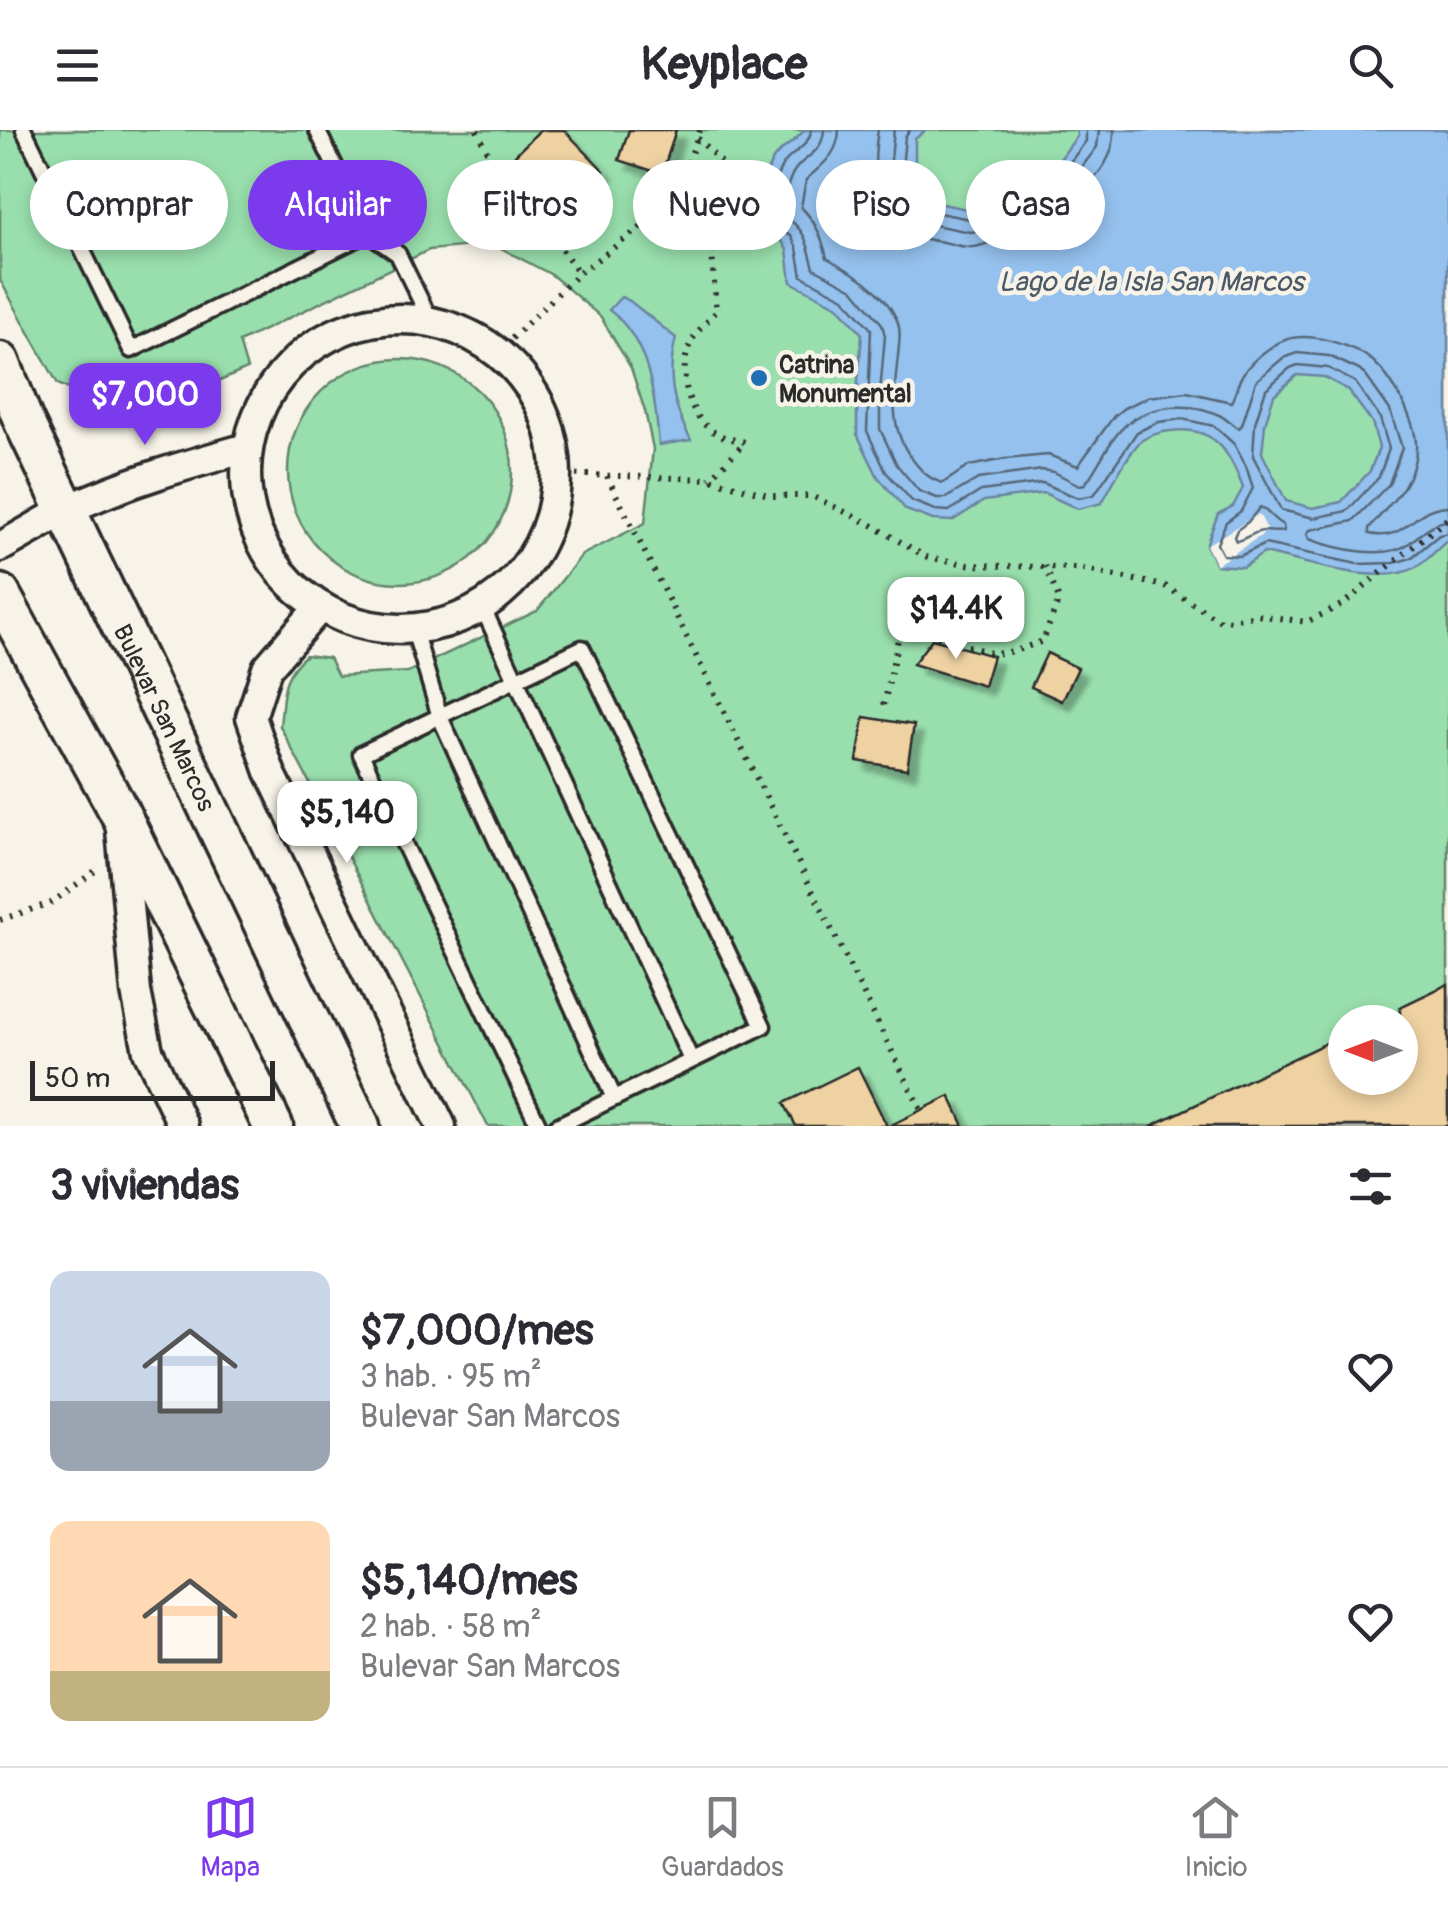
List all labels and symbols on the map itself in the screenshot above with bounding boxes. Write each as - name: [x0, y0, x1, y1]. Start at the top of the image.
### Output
- water label: Lago de la Isla San Marcos: [998, 265, 1307, 300]
- place label: Catrina Monumental: [779, 350, 912, 410]
- pin: $7,000: [64, 363, 226, 448]
- marker: Catrina Monumental: [748, 367, 770, 389]
- pin: $14.4K: [875, 577, 1037, 662]
- street label: Bulevar San Marcos: [106, 620, 221, 817]
- pin: $5,140: [266, 781, 428, 866]
- north arrow: [1328, 1005, 1418, 1095]
- scale bar: [30, 1056, 275, 1100]

